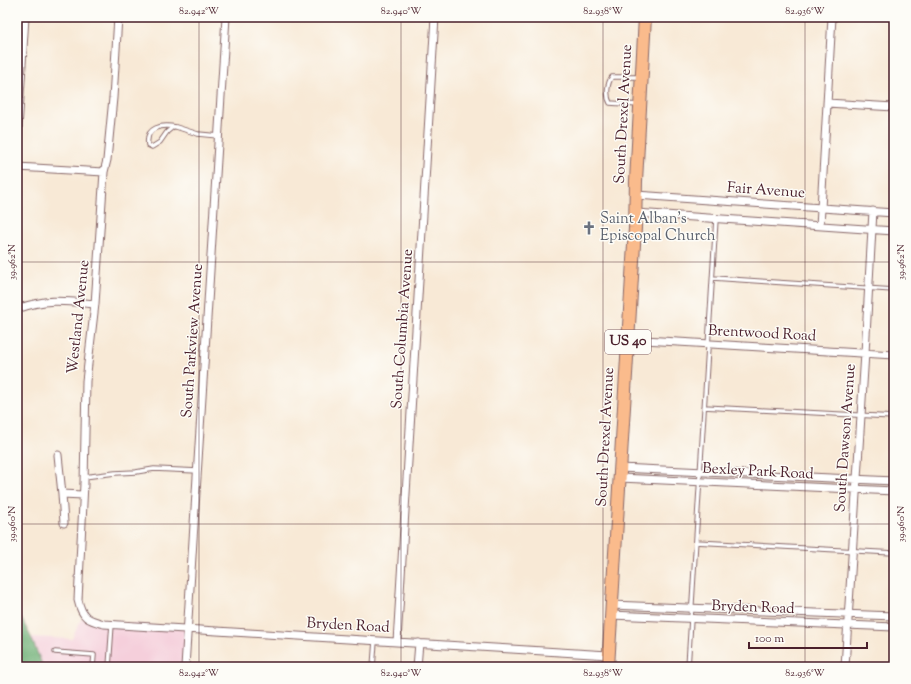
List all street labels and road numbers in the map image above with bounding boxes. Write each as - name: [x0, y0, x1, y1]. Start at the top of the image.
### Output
- street label: South Drexel Avenue: [610, 44, 638, 184]
- street label: Fair Avenue: [726, 178, 806, 204]
- street label: South Columbia Avenue: [387, 248, 419, 410]
- street label: Westland Avenue: [63, 259, 95, 375]
- street label: South Parkview Avenue: [177, 263, 209, 419]
- street label: Brentwood Road: [707, 321, 817, 347]
- road number: US 40: [605, 330, 651, 354]
- street label: South Dawson Avenue: [830, 363, 862, 513]
- street label: South Drexel Avenue: [592, 367, 620, 507]
- street label: Bexley Park Road: [702, 459, 815, 485]
- street label: Bryden Road: [711, 596, 796, 620]
- street label: Bryden Road: [306, 613, 391, 639]

